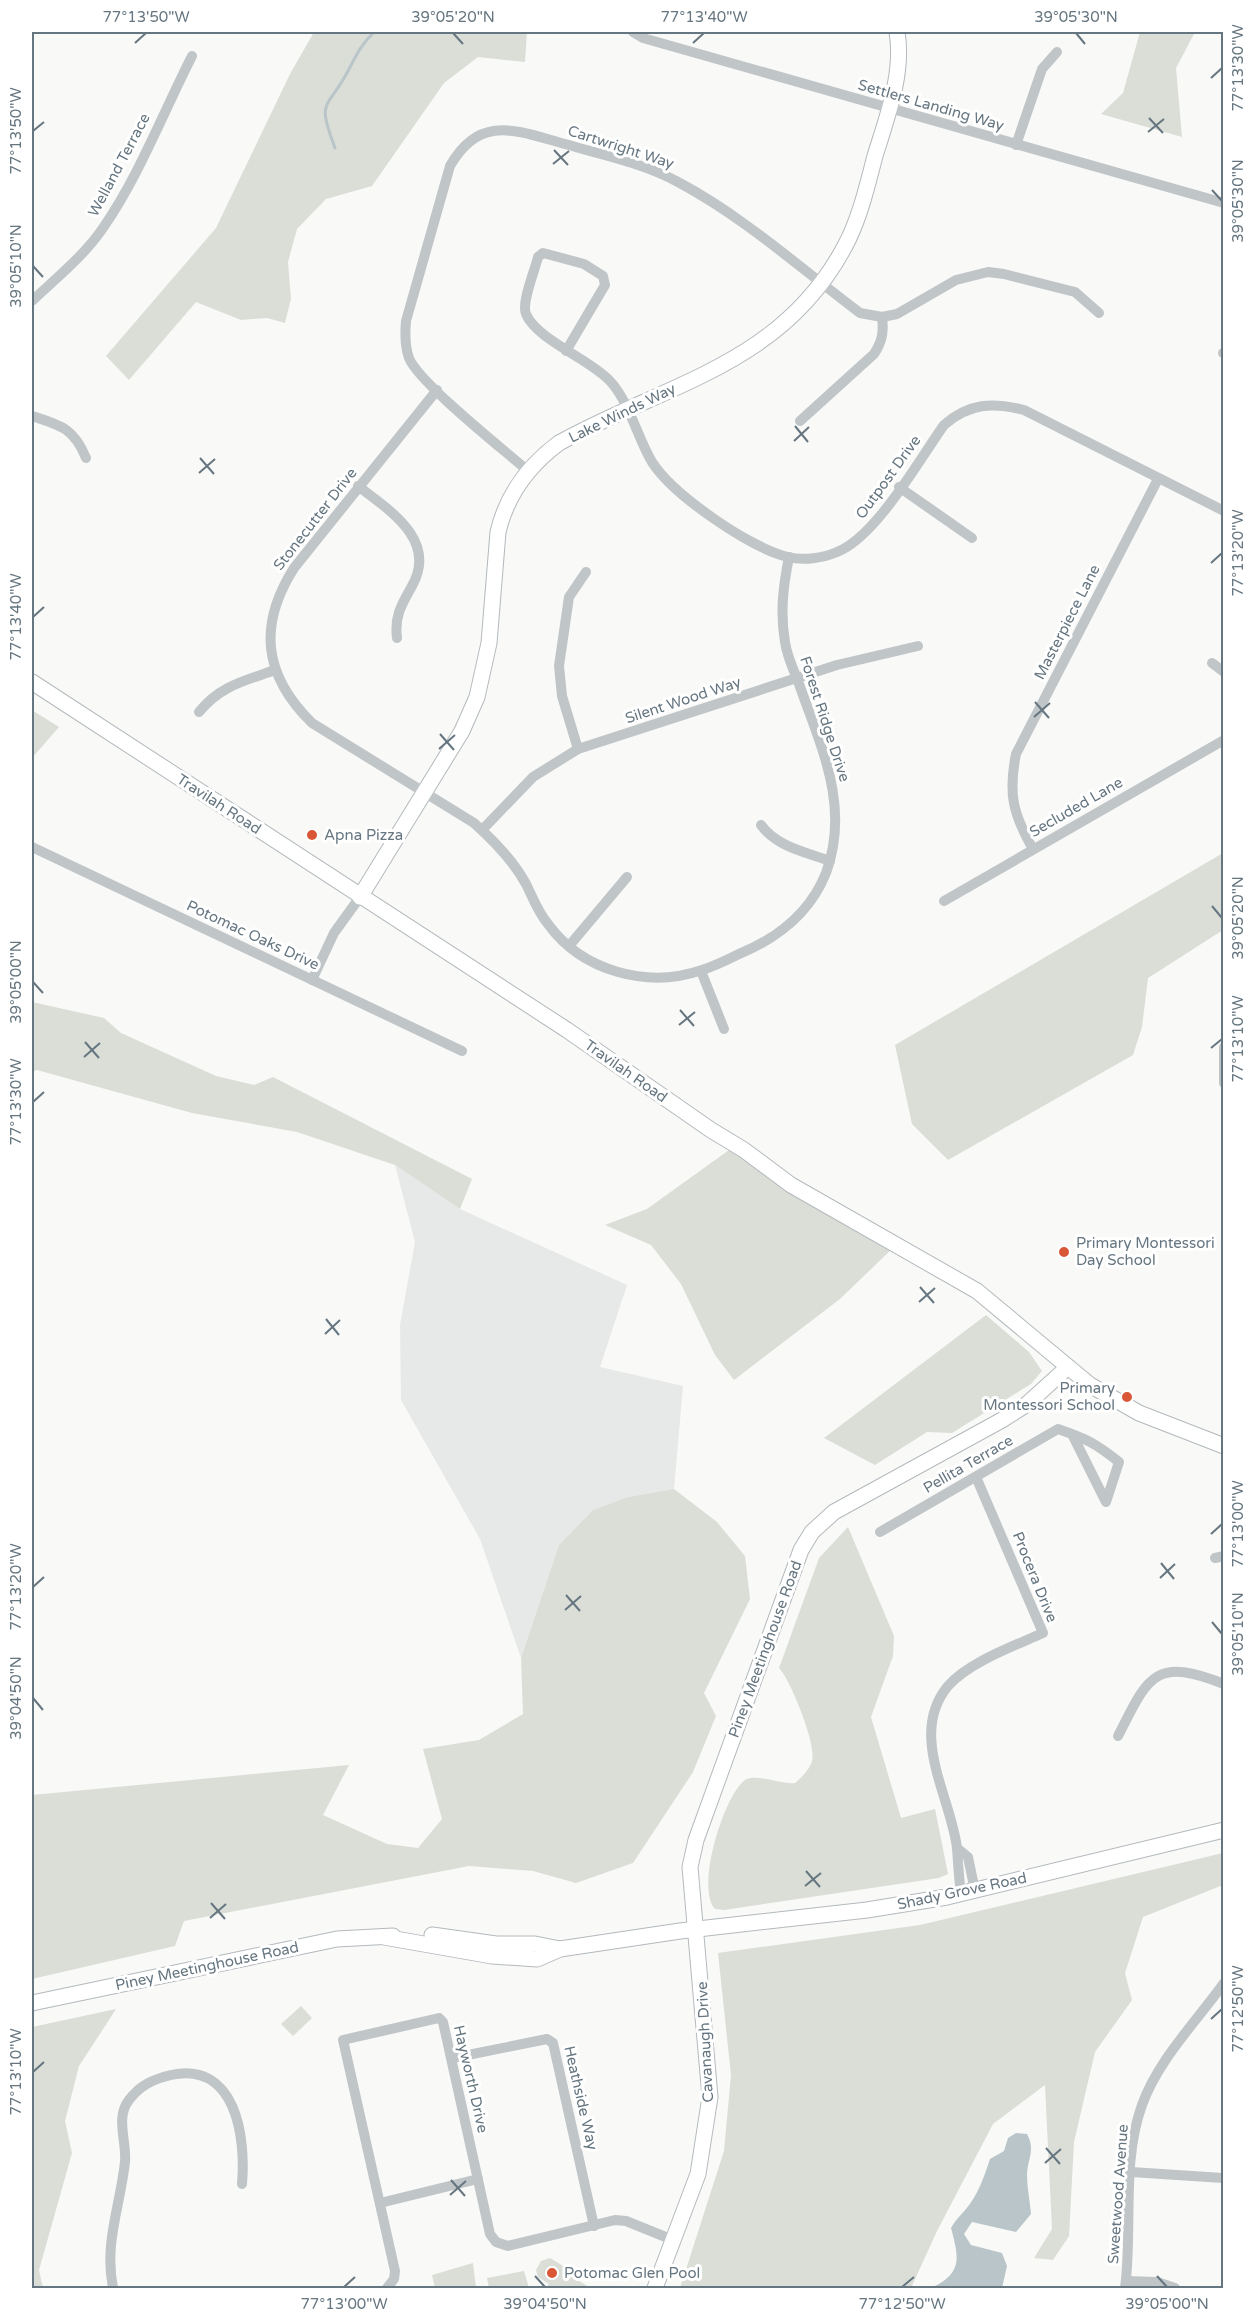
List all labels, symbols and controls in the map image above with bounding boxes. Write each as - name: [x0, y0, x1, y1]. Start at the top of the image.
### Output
- text: 77°13'50"W: [102, 8, 190, 26]
- text: 39°05'20"N: [411, 8, 495, 26]
- text: 77°13'40"W: [660, 8, 748, 26]
- text: 39°05'30"N: [1034, 8, 1118, 26]
- text: 77°13'30"W: [1229, 24, 1247, 112]
- street label: Settlers Landing Way: [856, 76, 1006, 134]
- text: 77°13'50"W: [7, 87, 25, 175]
- street label: Welland Terrace: [84, 110, 154, 220]
- street label: Cartwright Way: [566, 121, 676, 173]
- text: 39°05'30"N: [1229, 159, 1247, 243]
- text: 39°05'10"N: [7, 224, 25, 308]
- street label: Lake Winds Way: [566, 379, 678, 447]
- street label: Outpost Drive: [852, 432, 924, 522]
- street label: Stonecutter Drive: [269, 464, 361, 574]
- text: 77°13'20"W: [1229, 509, 1247, 597]
- street label: Masterpiece Lane: [1030, 561, 1104, 683]
- text: 77°13'40"W: [7, 573, 25, 661]
- street label: Forest Ridge Drive: [796, 654, 854, 784]
- street label: Silent Wood Way: [623, 673, 743, 727]
- street label: Travilah Road: [173, 770, 265, 838]
- street label: Secluded Lane: [1026, 773, 1126, 841]
- place label: Apna Pizza: [324, 826, 403, 844]
- marker: Apna Pizza: [305, 828, 319, 842]
- text: 39°05'20"N: [1229, 876, 1247, 960]
- street label: Potomac Oaks Drive: [184, 896, 322, 974]
- text: 39°05'00"N: [7, 940, 25, 1024]
- text: 77°13'10"W: [1229, 995, 1247, 1083]
- street label: Travilah Road: [581, 1036, 671, 1106]
- text: 77°13'30"W: [7, 1058, 25, 1146]
- place label: Primary Montessori Day School: [1076, 1234, 1215, 1269]
- marker: Primary Montessori Day School: [1057, 1245, 1071, 1259]
- place label: Primary Montessori School: [983, 1379, 1115, 1414]
- marker: Primary Montessori School: [1120, 1390, 1134, 1404]
- street label: Pellita Terrace: [920, 1431, 1016, 1497]
- text: 77°13'00"W: [1229, 1480, 1247, 1568]
- street label: Procera Drive: [1009, 1529, 1061, 1625]
- text: 77°13'20"W: [7, 1543, 25, 1631]
- street label: Piney Meetinghouse Road: [725, 1558, 805, 1740]
- text: 39°05'10"N: [1229, 1592, 1247, 1676]
- text: 39°04'50"N: [7, 1656, 25, 1740]
- street label: Shady Grove Road: [896, 1868, 1028, 1914]
- street label: Piney Meetinghouse Road: [114, 1938, 300, 1994]
- text: 77°12'50"W: [1229, 1965, 1247, 2053]
- street label: Cavanaugh Drive: [693, 1981, 717, 2103]
- street label: Hayworth Drive: [450, 2023, 492, 2135]
- text: 77°13'10"W: [7, 2028, 25, 2116]
- street label: Heathside Way: [560, 2044, 602, 2152]
- street label: Sweetwood Avenue: [1104, 2123, 1132, 2265]
- place label: Potomac Glen Pool: [564, 2264, 700, 2282]
- marker: Potomac Glen Pool: [545, 2266, 559, 2280]
- text: 77°13'00"W: [300, 2295, 388, 2313]
- text: 39°04'50"N: [503, 2295, 587, 2313]
- text: 77°12'50"W: [858, 2295, 946, 2313]
- text: 39°05'00"N: [1125, 2295, 1209, 2313]

